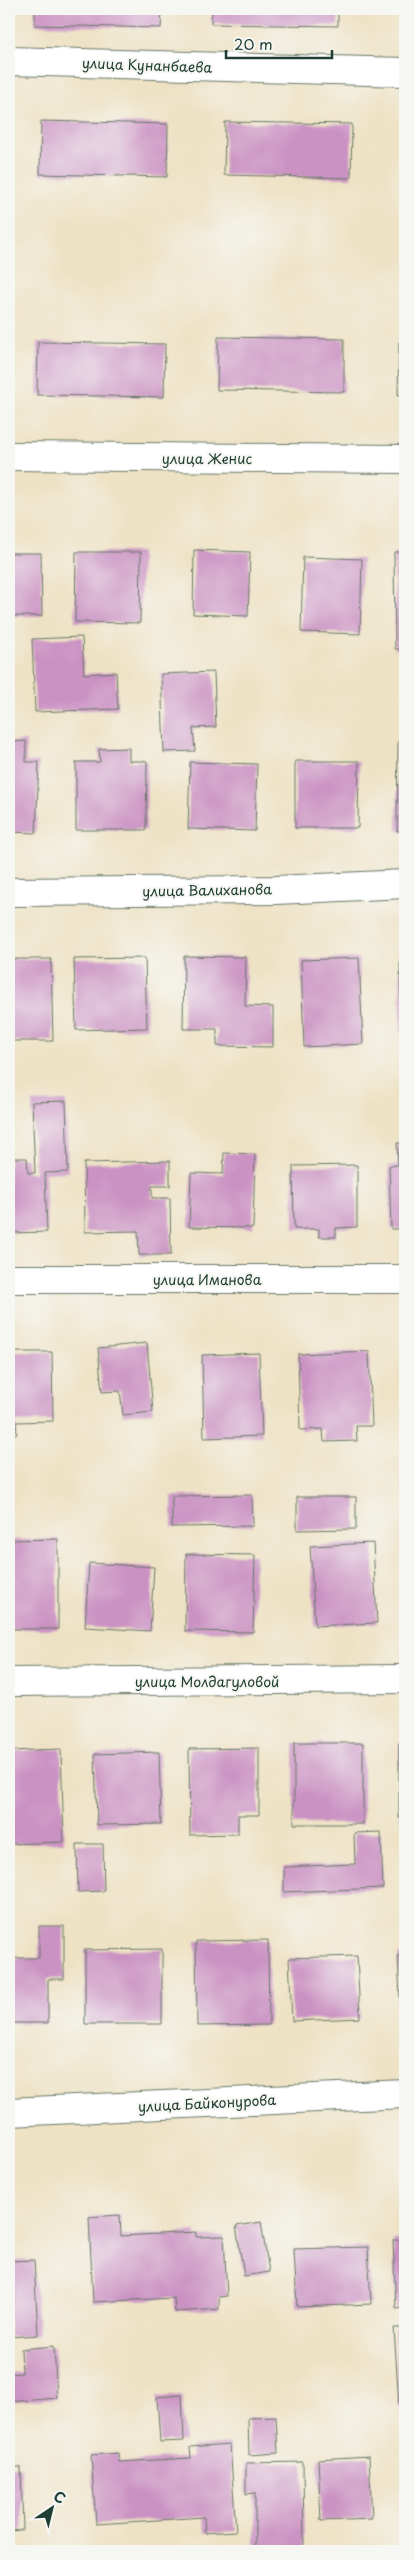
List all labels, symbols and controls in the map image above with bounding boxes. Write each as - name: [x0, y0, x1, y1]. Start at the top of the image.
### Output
- scale bar: [226, 28, 333, 60]
- text: 20 m: [234, 32, 273, 55]
- street label: улица Кунанбаева: [82, 52, 213, 78]
- street label: улица Женис: [162, 448, 253, 469]
- street label: улица Валиханова: [142, 878, 272, 902]
- street label: улица Иманова: [153, 1269, 262, 1290]
- street label: улица Молдагуловой: [135, 1671, 279, 1692]
- street label: улица Байконурова: [137, 2089, 277, 2117]
- north arrow: [28, 2482, 78, 2532]
- text: С: [49, 2485, 70, 2509]

